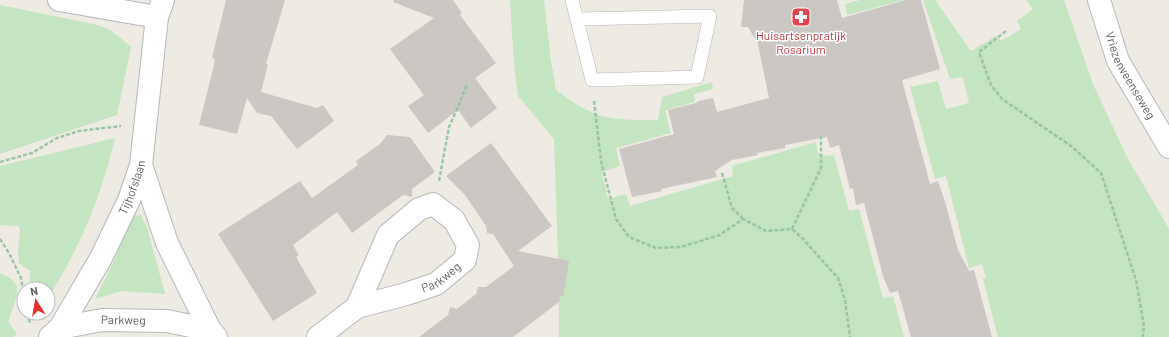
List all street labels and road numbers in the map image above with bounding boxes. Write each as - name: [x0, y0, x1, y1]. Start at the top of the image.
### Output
- street label: Vriezenveenseweg: [1103, 30, 1159, 121]
- street label: Tijhofslaan: [115, 160, 147, 217]
- street label: Parkweg: [419, 259, 463, 294]
- street label: Parkweg: [101, 312, 146, 327]

